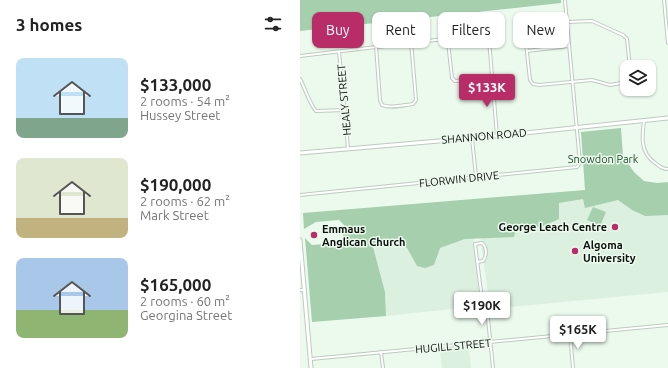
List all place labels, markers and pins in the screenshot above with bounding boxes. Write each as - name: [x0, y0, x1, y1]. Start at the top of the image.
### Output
- pin: $133K: [459, 74, 515, 108]
- place label: George Leach Centre: [499, 221, 607, 233]
- marker: George Leach Centre: [610, 222, 620, 232]
- place label: Emmaus Anglican Church: [322, 223, 405, 248]
- marker: Emmaus Anglican Church: [309, 230, 319, 240]
- place label: Algoma University: [583, 239, 636, 264]
- marker: Algoma University: [570, 246, 580, 256]
- pin: $190K: [454, 292, 510, 326]
- pin: $165K: [550, 316, 606, 350]

